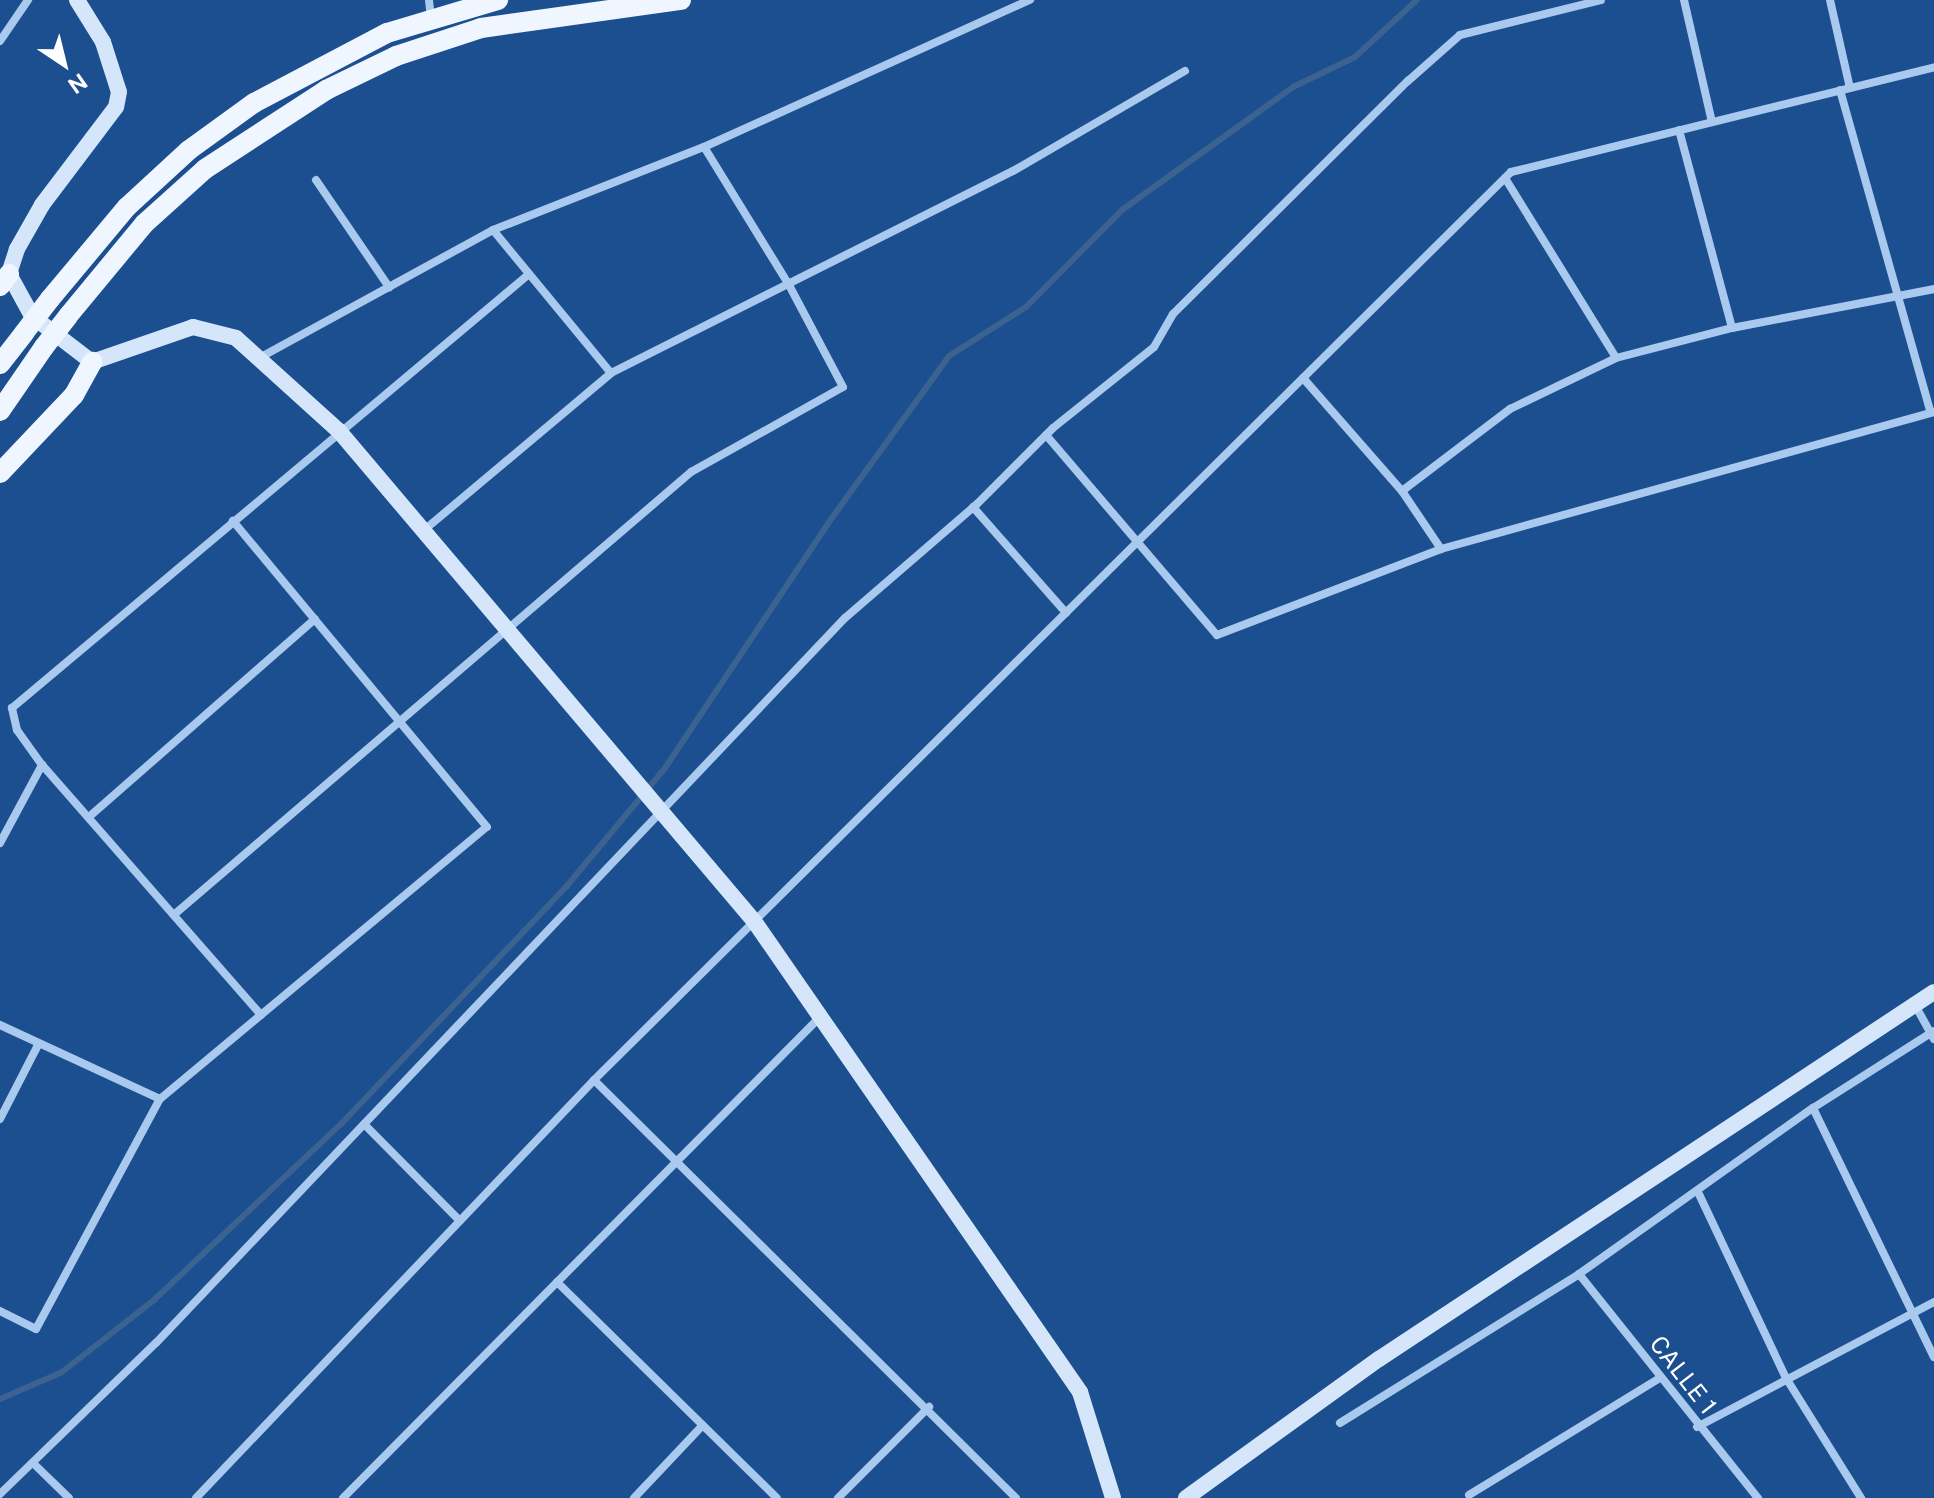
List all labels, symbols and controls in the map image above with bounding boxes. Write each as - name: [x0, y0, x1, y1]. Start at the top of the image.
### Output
- north arrow: [24, 24, 104, 104]
- text: N: [63, 68, 92, 99]
- street label: CALLE 1: [1644, 1330, 1722, 1420]

